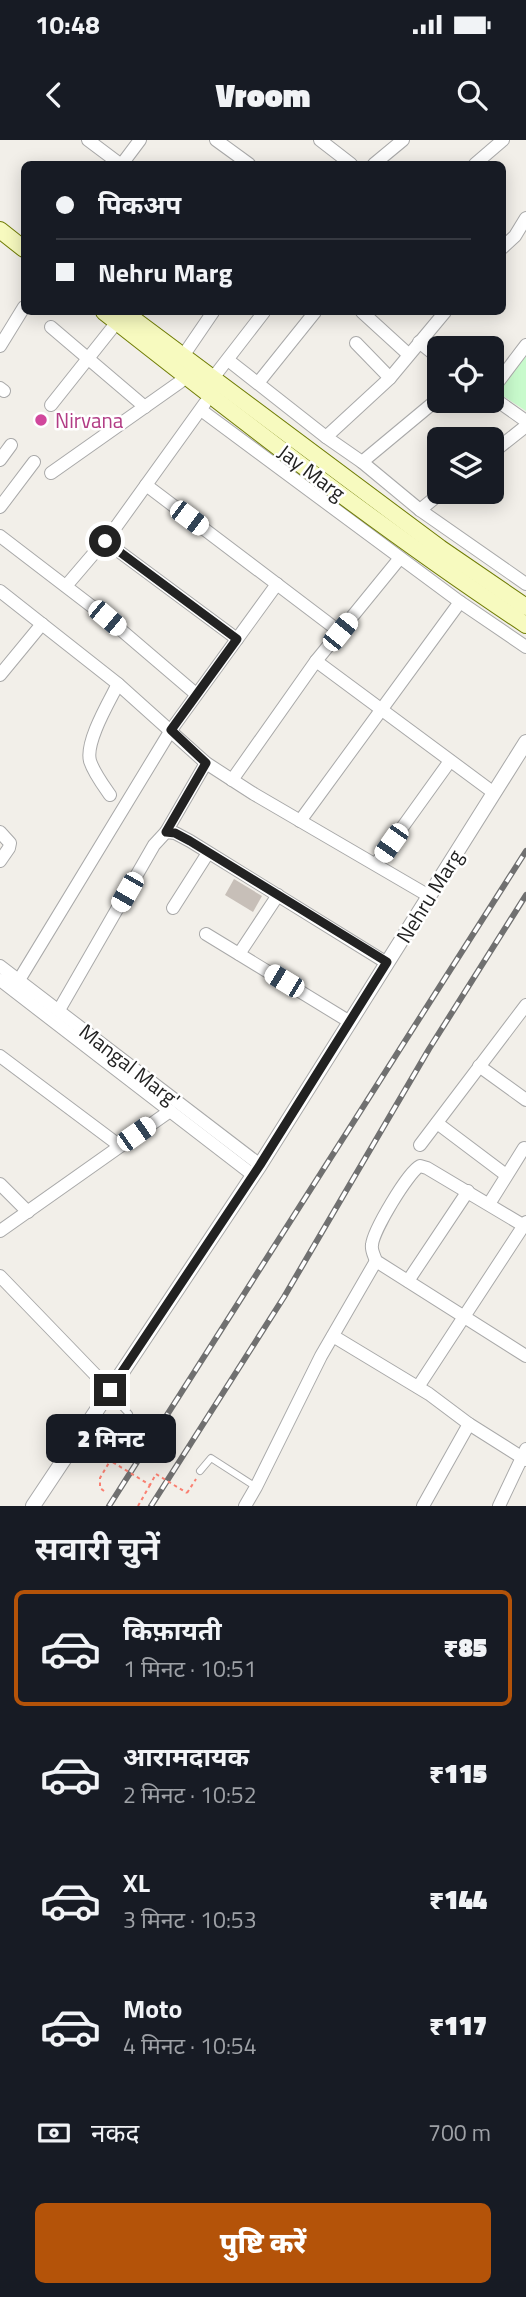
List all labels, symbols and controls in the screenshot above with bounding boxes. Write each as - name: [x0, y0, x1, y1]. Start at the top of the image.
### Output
- text: 10:48: [35, 5, 100, 44]
- text: Vroom: [216, 71, 310, 119]
- icon: back: [35, 76, 73, 114]
- icon: search: [453, 76, 491, 114]
- text: पिकअप: [98, 185, 181, 224]
- text: Nehru Marg: [98, 253, 232, 292]
- map controls: [427, 336, 504, 504]
- button: locate: [427, 336, 504, 413]
- place label: Nirvana: [55, 404, 124, 436]
- marker: Nirvana: [33, 412, 49, 428]
- button: layers: [427, 427, 504, 504]
- street label: Jay Marg: [271, 436, 353, 508]
- car: [166, 497, 213, 539]
- route start: [89, 525, 121, 557]
- car: [85, 596, 130, 640]
- car: [319, 609, 362, 655]
- car: [371, 820, 412, 866]
- street label: Nehru Marg: [388, 843, 471, 949]
- car: [108, 869, 147, 915]
- car: [261, 961, 308, 1001]
- street label: Mangal Marg': [73, 1015, 187, 1115]
- car: [113, 1113, 160, 1155]
- route end: [94, 1374, 126, 1406]
- callout: 2 मिनट: [45, 1414, 175, 1464]
- text: 2 मिनट: [77, 1421, 145, 1456]
- text: सवारी चुनें: [35, 1524, 160, 1572]
- text: किफ़ायती: [123, 1611, 222, 1650]
- icon: car: [39, 1617, 102, 1680]
- text: ₹85: [443, 1628, 487, 1667]
- text: 1 मिनट · 10:51: [123, 1651, 257, 1686]
- text: आरामदायक: [123, 1737, 249, 1776]
- icon: car: [39, 1743, 102, 1806]
- text: ₹115: [429, 1754, 487, 1793]
- text: 2 मिनट · 10:52: [123, 1777, 257, 1812]
- text: XL: [123, 1863, 150, 1902]
- icon: car: [39, 1869, 102, 1932]
- text: ₹144: [429, 1880, 487, 1919]
- text: 3 मिनट · 10:53: [123, 1902, 257, 1937]
- text: Moto: [123, 1989, 182, 2028]
- icon: car: [39, 1995, 102, 2058]
- text: ₹117: [429, 2006, 487, 2045]
- text: 4 मिनट · 10:54: [123, 2028, 257, 2063]
- text: नकद: [91, 2113, 139, 2152]
- icon: cash: [35, 2114, 73, 2152]
- text: 700 m: [428, 2115, 491, 2150]
- button: पुष्टि करें: [35, 2203, 491, 2283]

